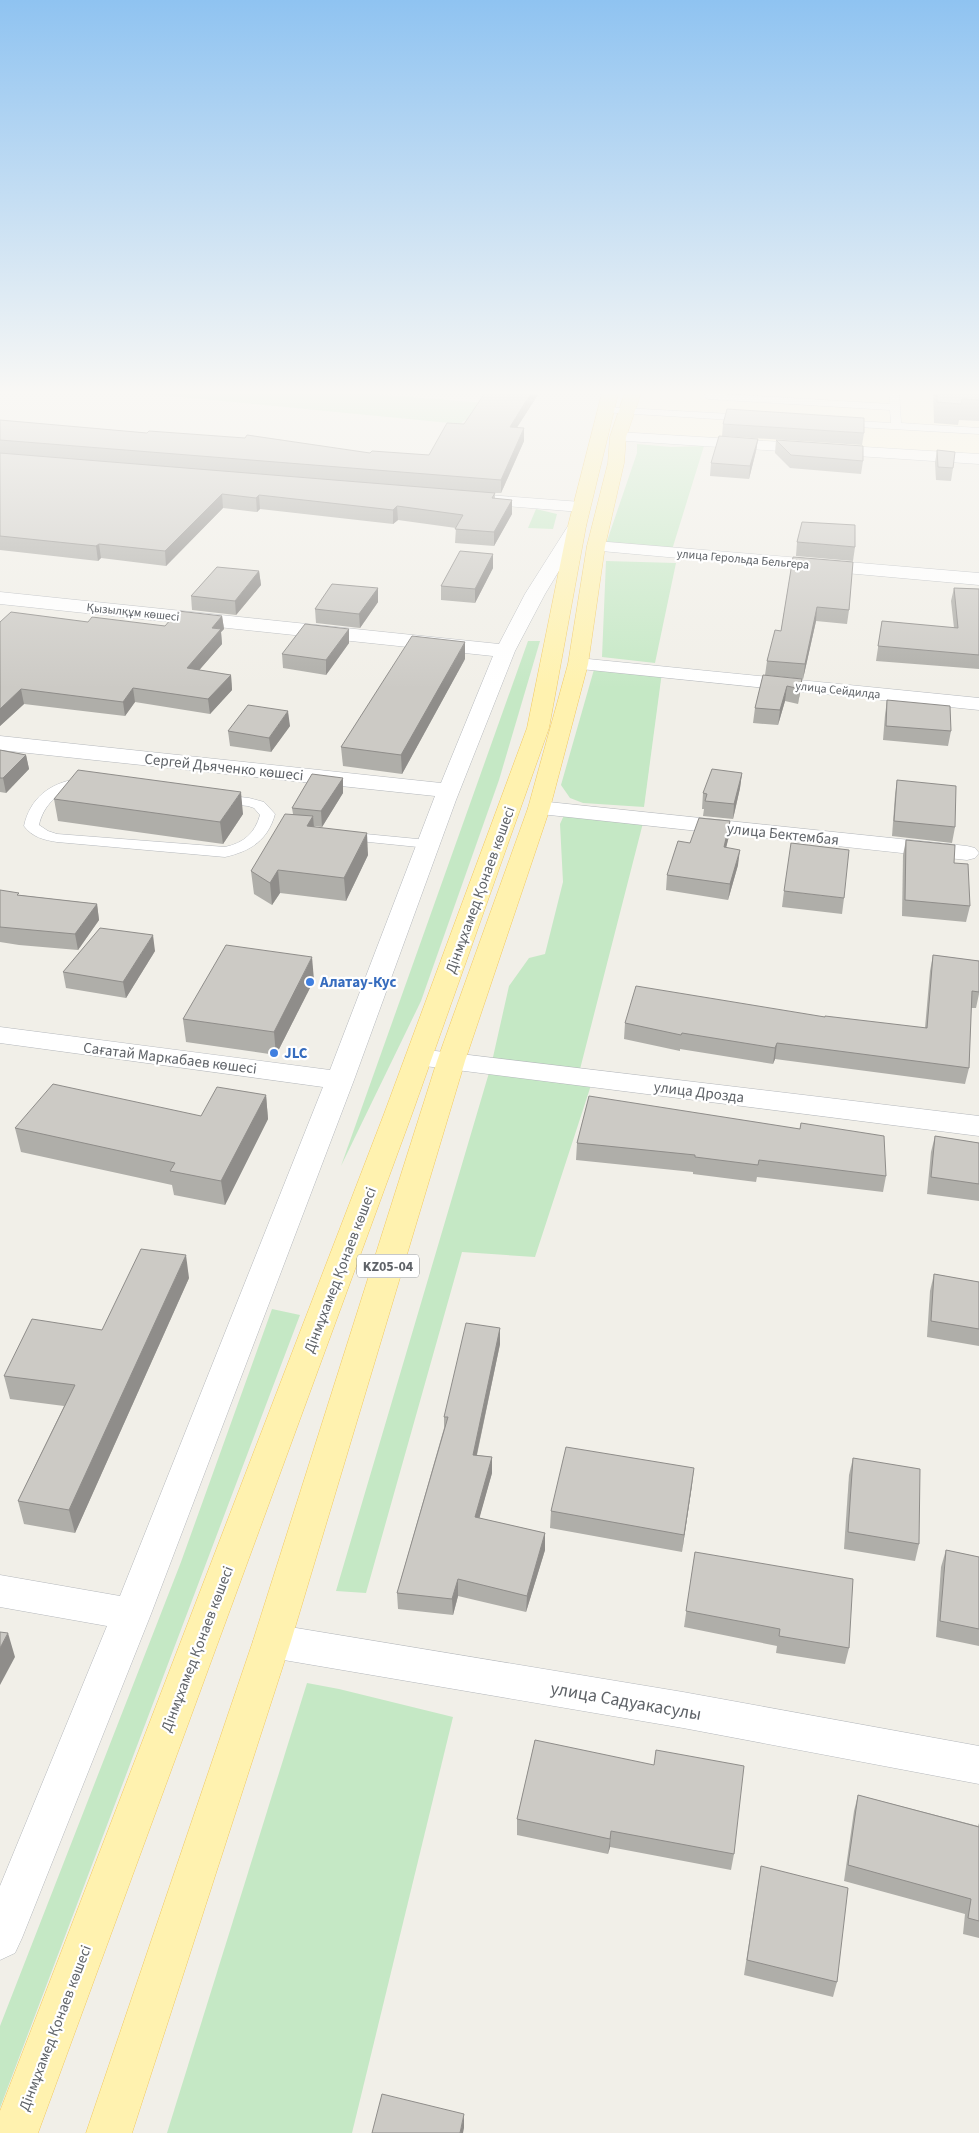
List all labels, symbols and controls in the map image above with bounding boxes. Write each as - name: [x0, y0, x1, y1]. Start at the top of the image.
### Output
- street label: улица Герольда Бельгера: [676, 545, 810, 574]
- street label: Қызылқұм көшесі: [86, 599, 180, 626]
- street label: улица Сейдилда: [795, 678, 881, 703]
- street label: Сергей Дьяченко көшесі: [143, 749, 304, 786]
- street label: Дінмұхамед Қонаев көшесі: [440, 804, 520, 977]
- street label: улица Бектембая: [726, 818, 840, 851]
- place label: Алатау-Кус: [319, 972, 396, 993]
- marker: Алатау-Кус: [304, 976, 316, 988]
- street label: Сағатай Маркабаев көшесі: [82, 1037, 258, 1080]
- place label: JLC: [284, 1043, 308, 1064]
- marker: JLC: [268, 1047, 280, 1059]
- street label: улица Дрозда: [653, 1077, 745, 1108]
- street label: Дінмұхамед Қонаев көшесі: [299, 1184, 382, 1356]
- road number: KZ05-04: [357, 1254, 419, 1278]
- street label: Дінмұхамед Қонаев көшесі: [156, 1563, 239, 1735]
- street label: улица Садуакасулы: [548, 1676, 703, 1727]
- street label: Дінмұхамед Қонаев көшесі: [14, 1942, 97, 2114]

